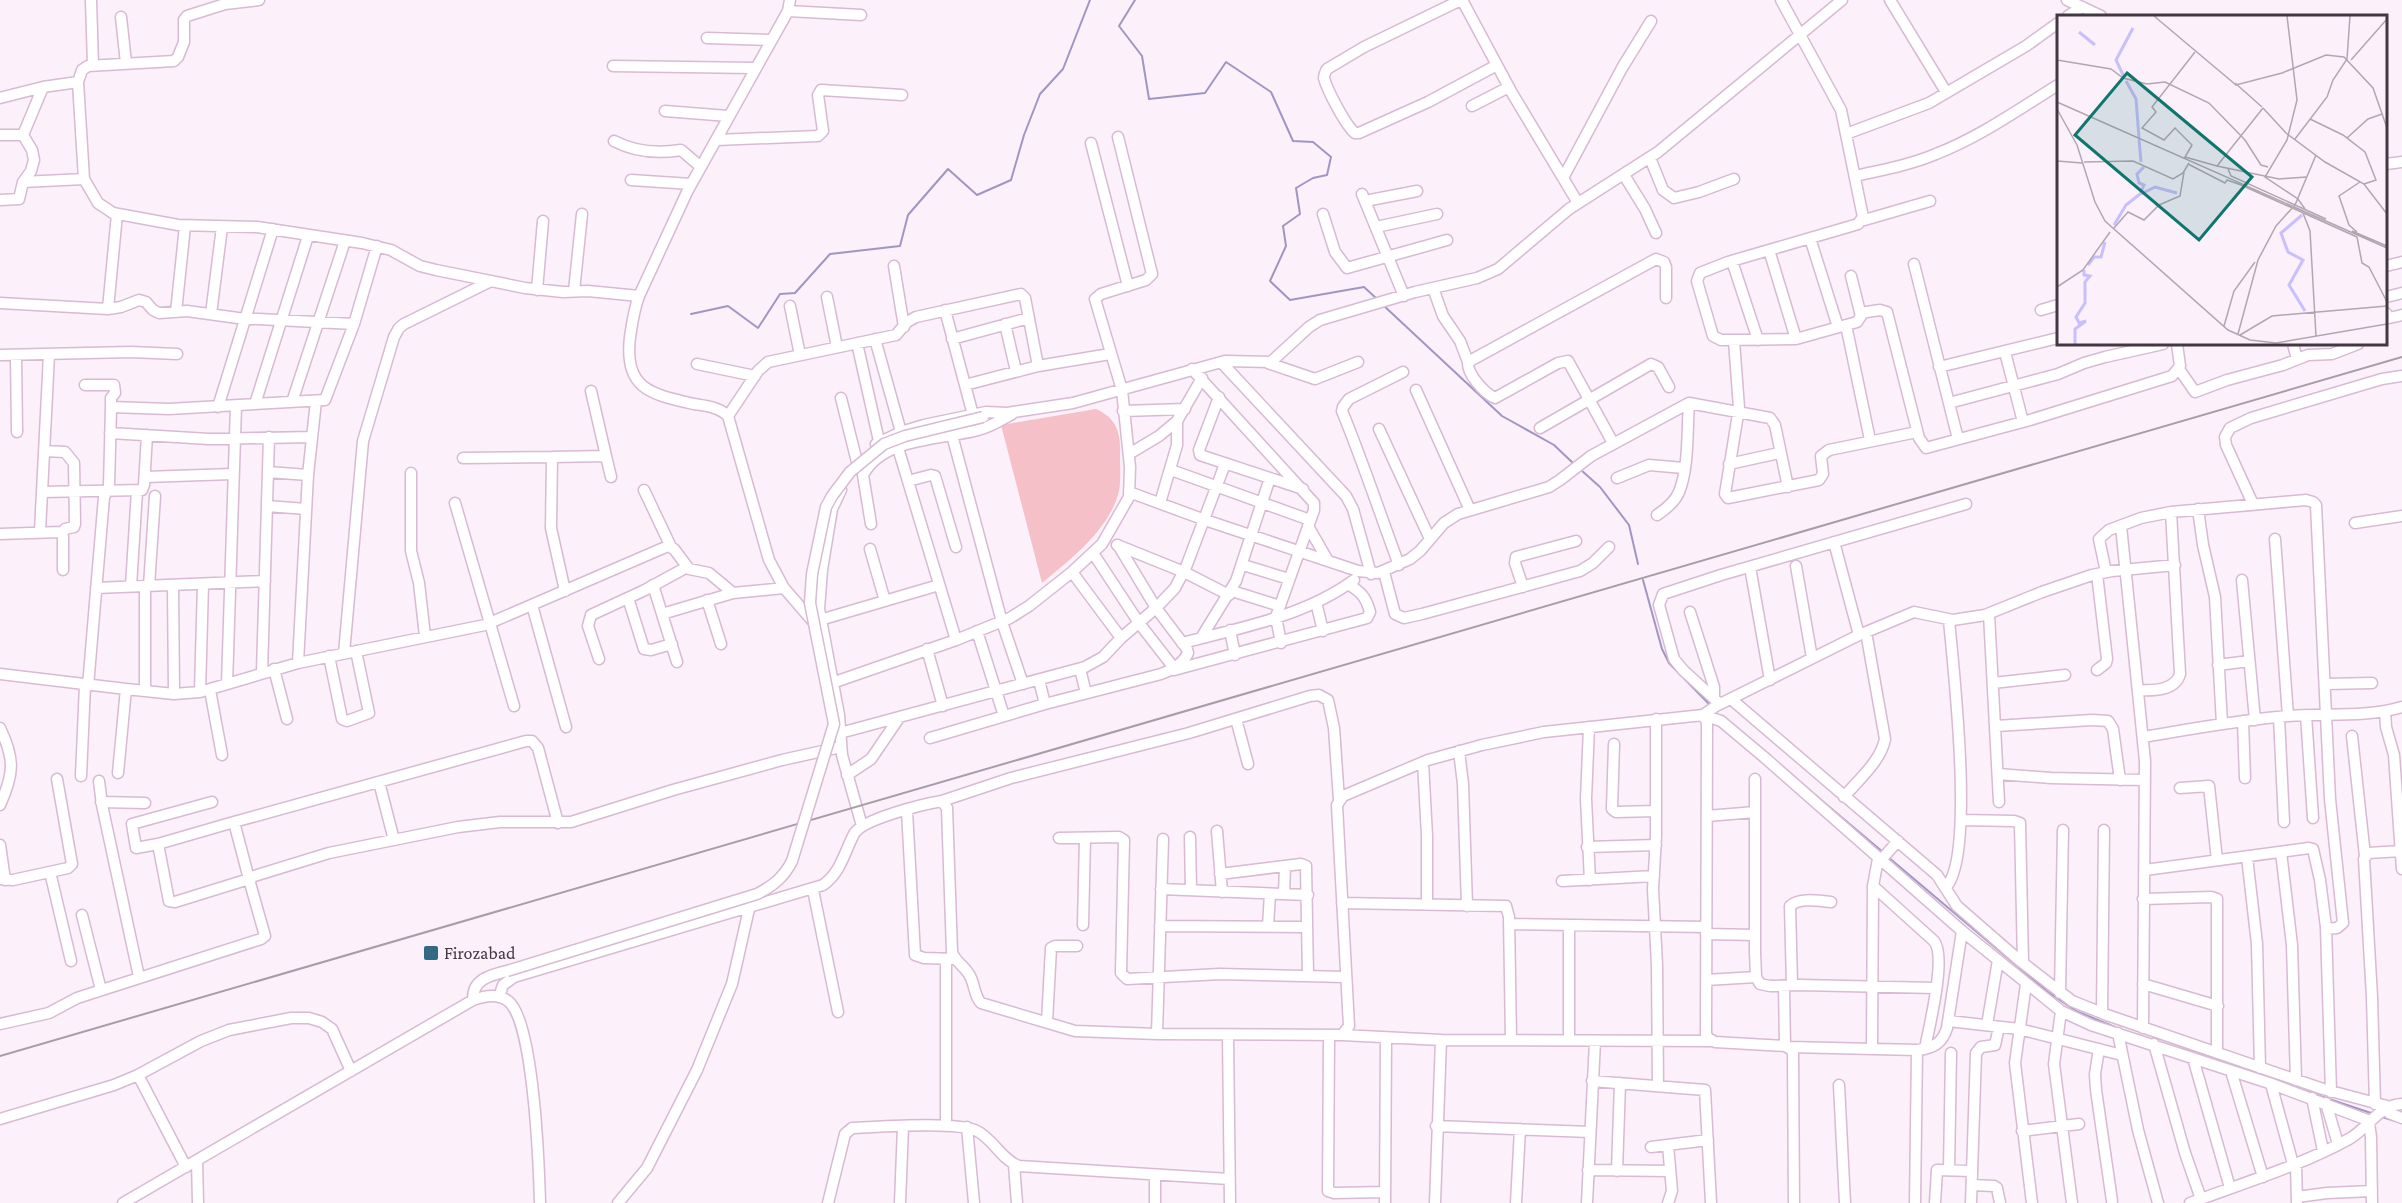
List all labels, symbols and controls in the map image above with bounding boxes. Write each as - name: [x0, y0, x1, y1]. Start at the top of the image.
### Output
- inset map: [2057, 15, 2387, 345]
- place label: Firozabad: [444, 943, 516, 963]
- marker: Firozabad: [422, 944, 440, 962]

